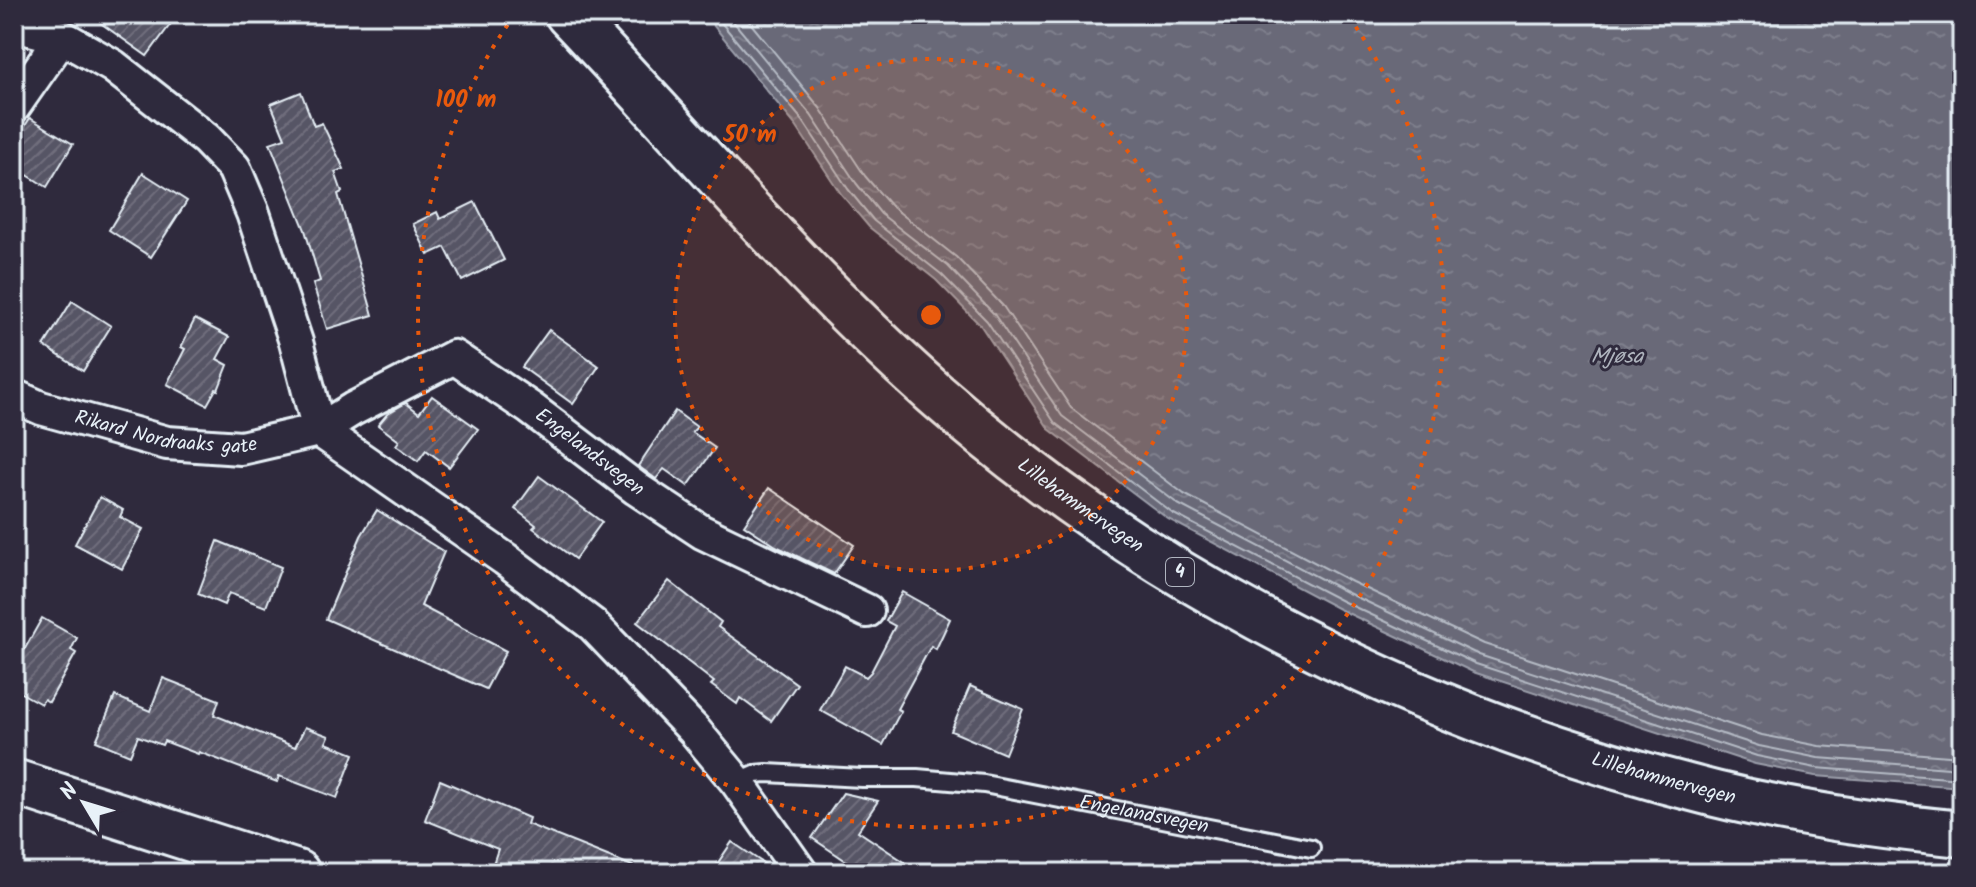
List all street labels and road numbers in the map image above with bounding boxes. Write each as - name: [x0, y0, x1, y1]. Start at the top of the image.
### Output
- street label: Engelandsvegen: [527, 401, 651, 505]
- street label: Rikard Nordraaks gate: [71, 402, 261, 464]
- street label: Lillehammervegen: [1010, 451, 1150, 562]
- road number: 4: [1166, 558, 1194, 586]
- street label: Lillehammervegen: [1587, 744, 1739, 814]
- street label: Engelandsvegen: [1076, 787, 1211, 844]

